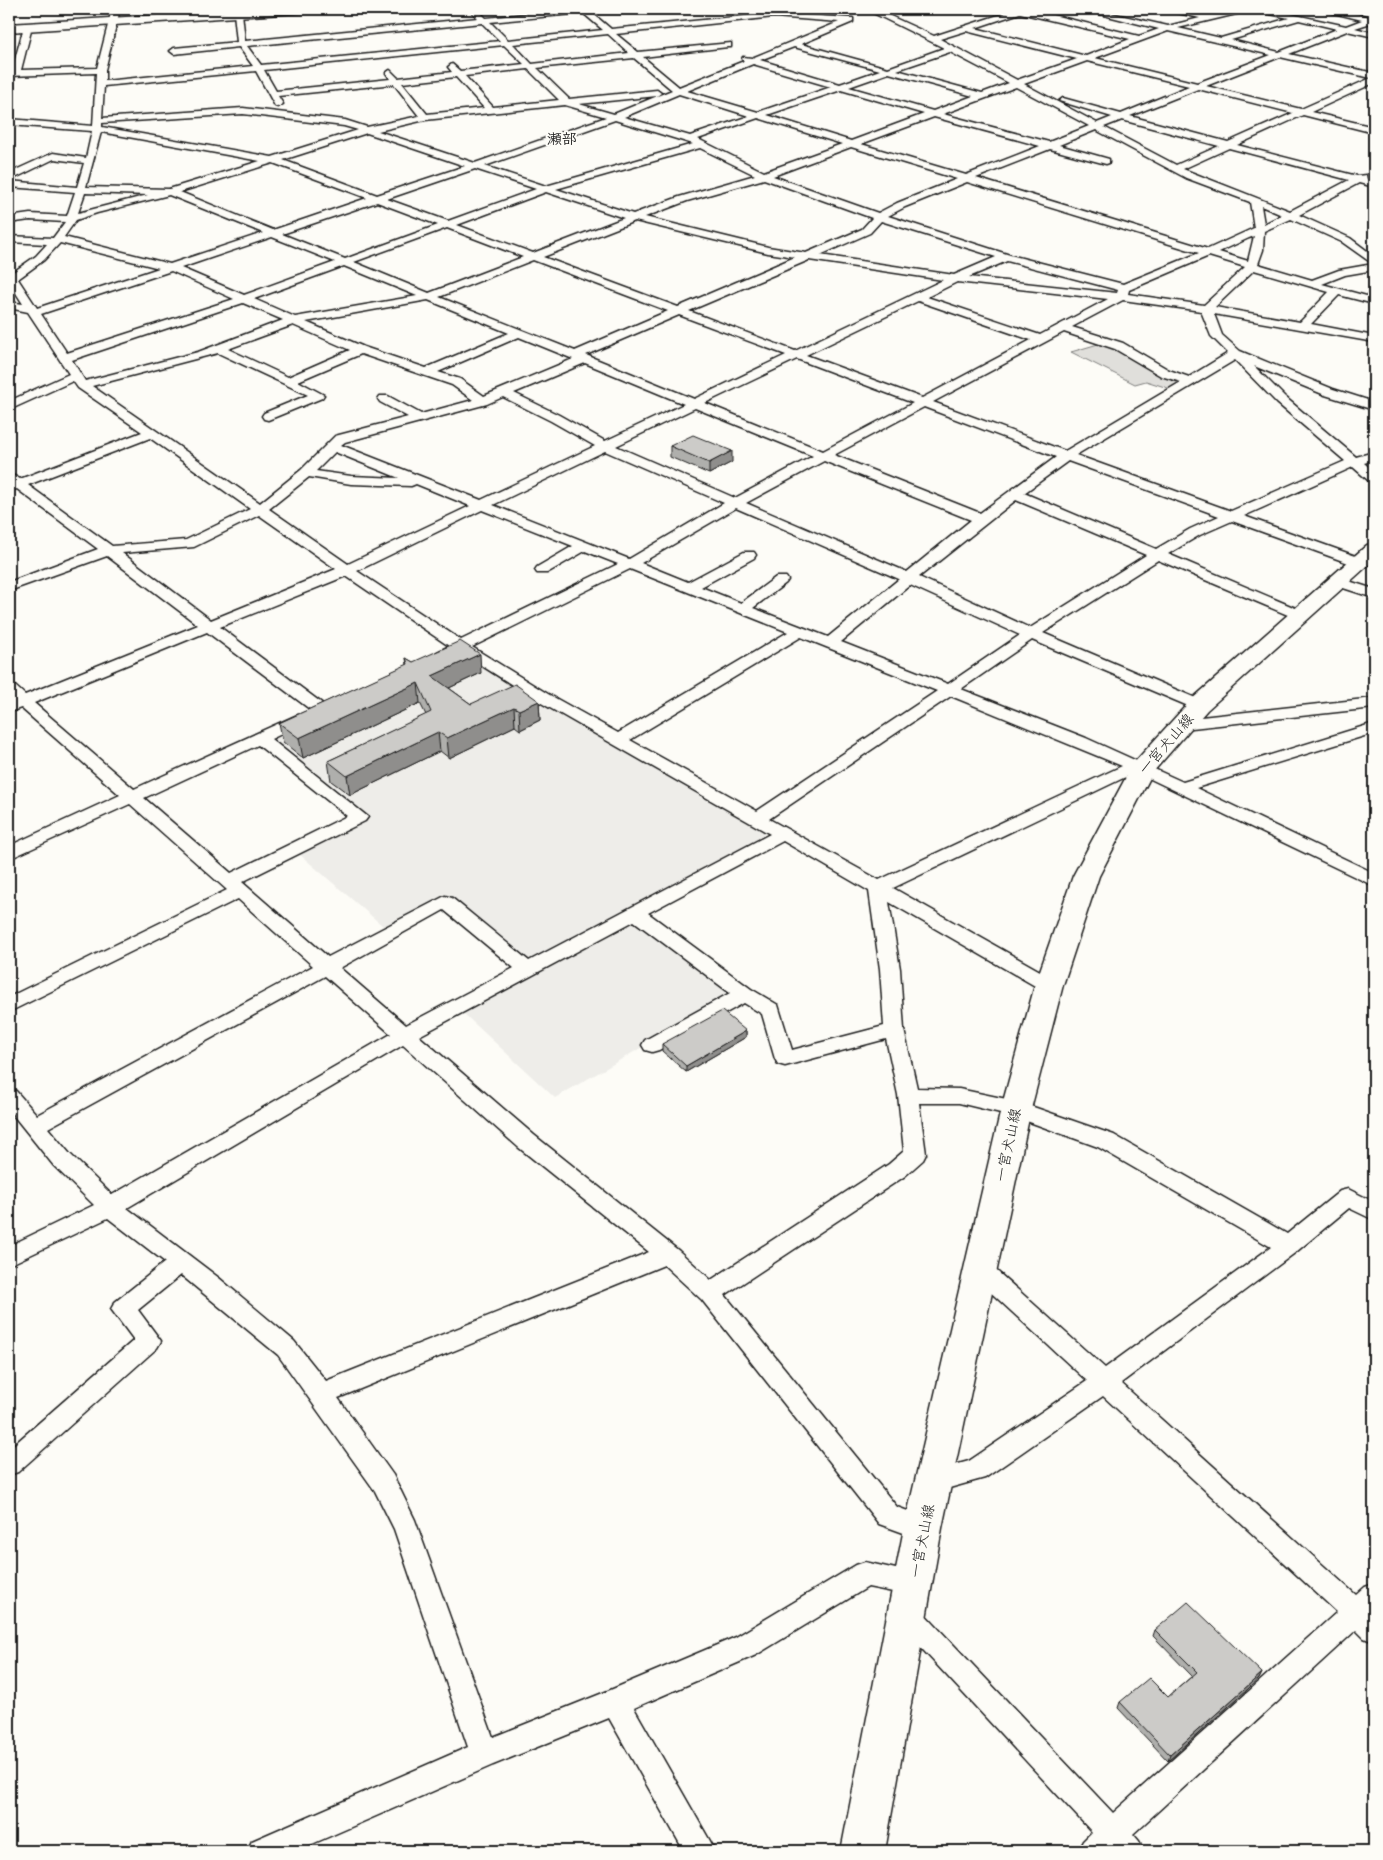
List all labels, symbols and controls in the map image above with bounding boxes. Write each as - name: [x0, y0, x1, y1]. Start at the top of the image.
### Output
- district label: 瀬部: [547, 128, 577, 149]
- street label: 一宮犬山線: [1133, 708, 1198, 779]
- street label: 一宮犬山線: [989, 1106, 1026, 1184]
- street label: 一宮犬山線: [904, 1502, 939, 1580]

